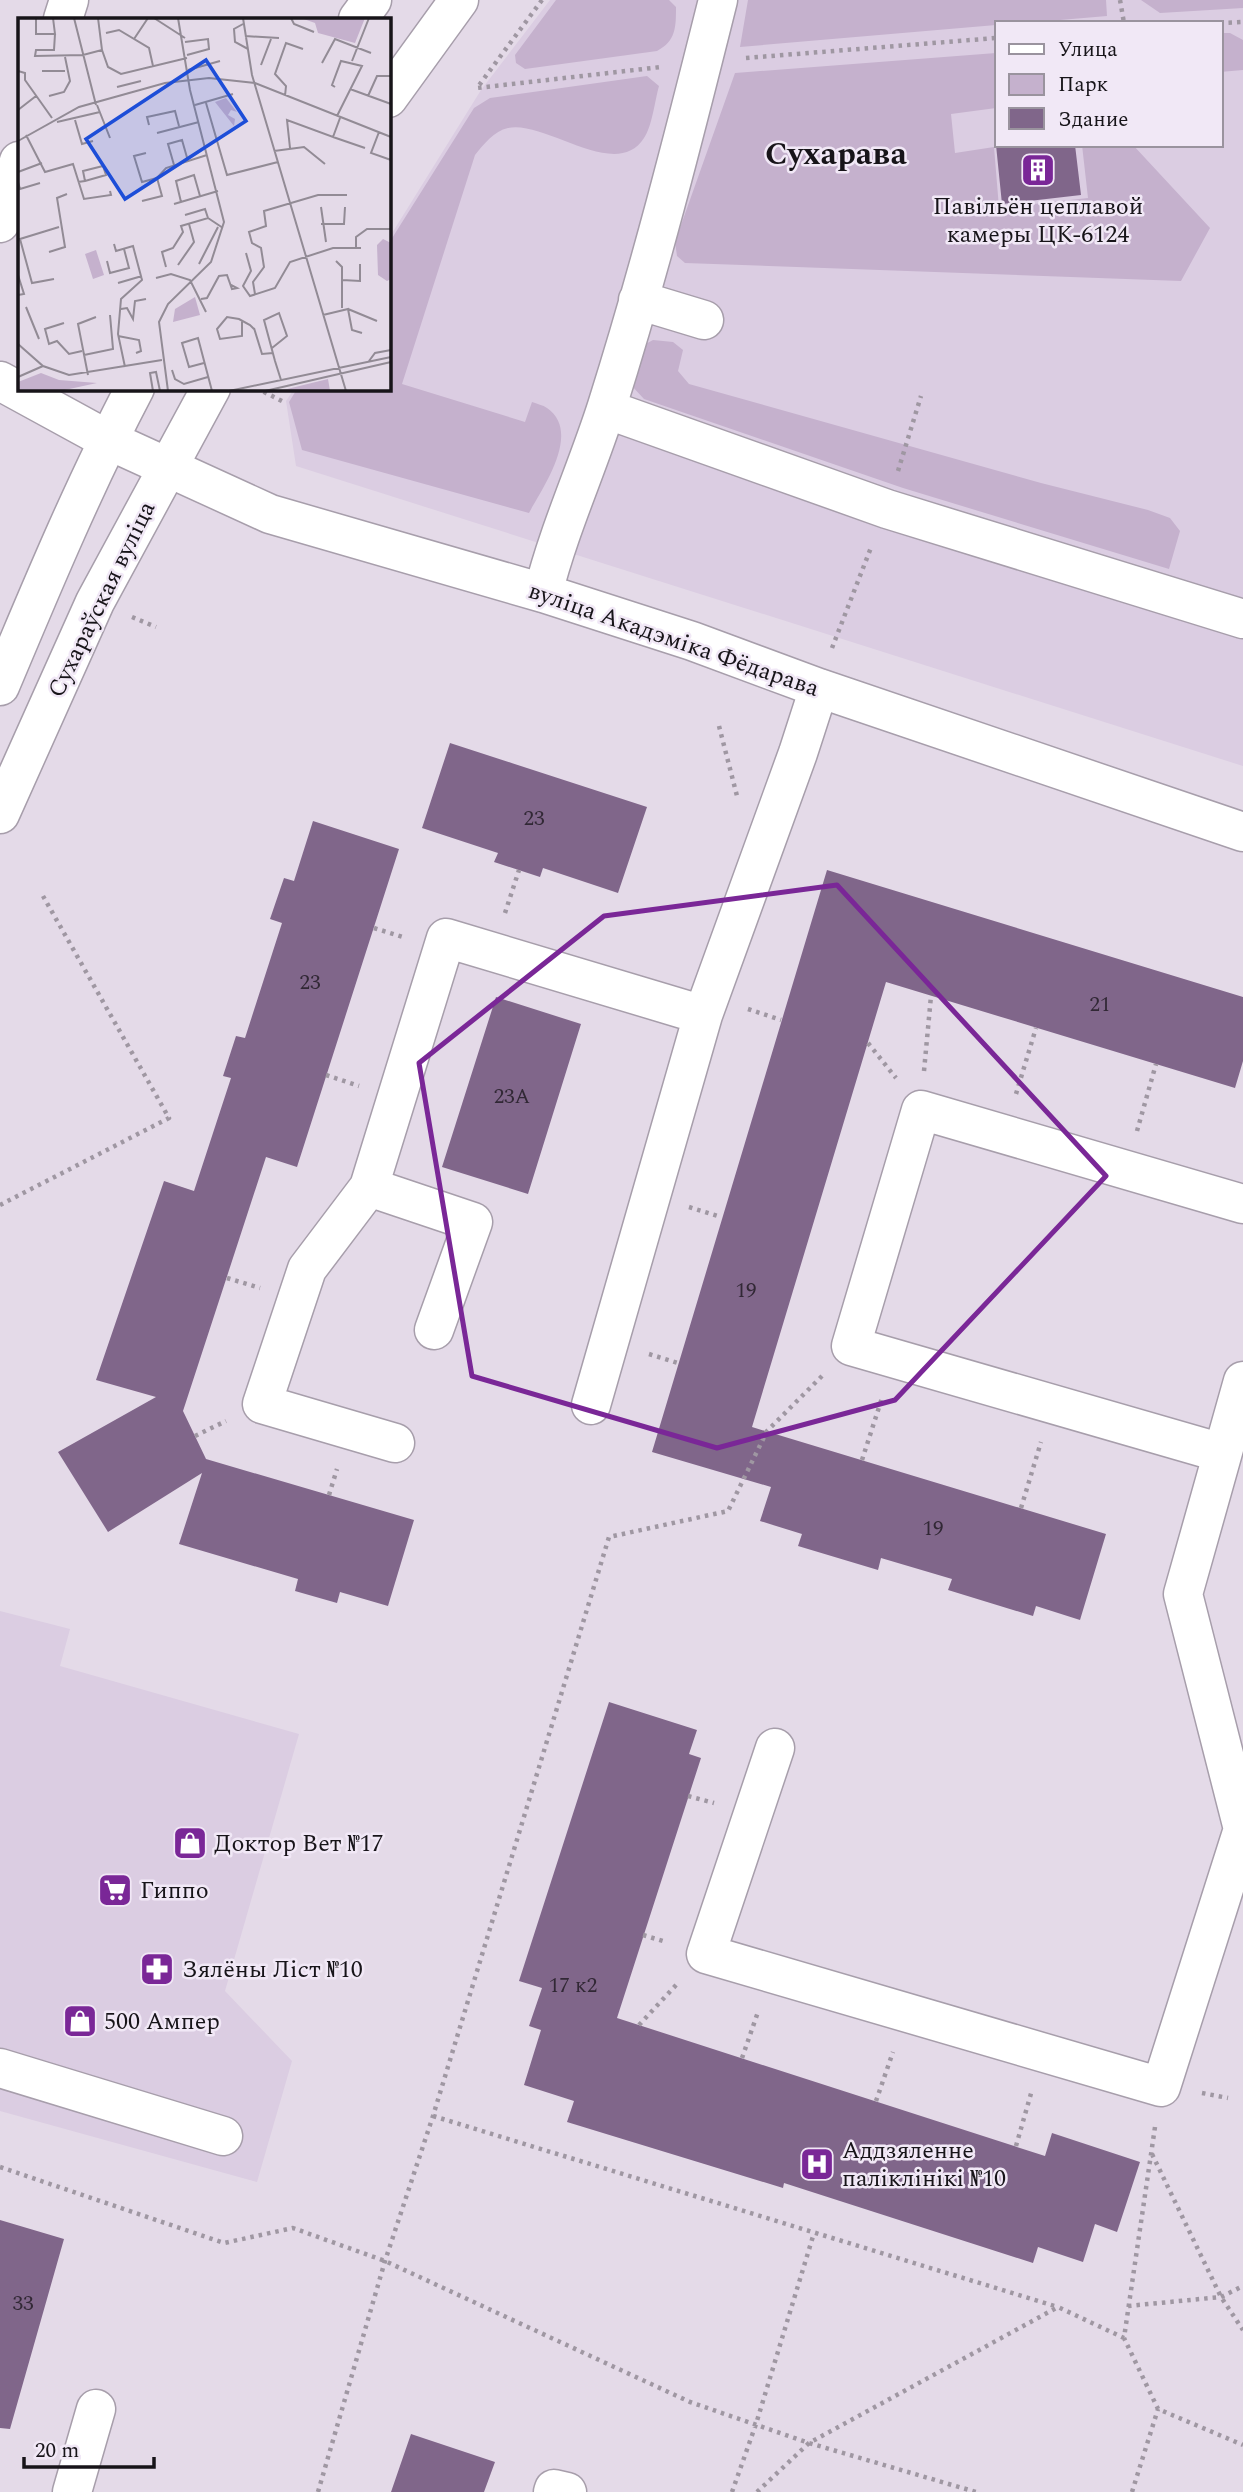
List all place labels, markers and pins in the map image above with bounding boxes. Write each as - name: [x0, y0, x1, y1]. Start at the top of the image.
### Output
- building icon: Павільён цеплавой камеры ЦК-6124: [1019, 151, 1057, 189]
- place label: Павільён цеплавой камеры ЦК-6124: [933, 189, 1143, 253]
- shop icon: Доктор Вет №17: [171, 1824, 209, 1862]
- place label: Доктор Вет №17: [214, 1826, 384, 1862]
- supermarket icon: Гиппо: [96, 1871, 134, 1909]
- place label: Гиппо: [140, 1873, 209, 1909]
- pharmacy icon: Зялёны Ліст №10: [138, 1950, 176, 1988]
- place label: Зялёны Ліст №10: [182, 1952, 363, 1988]
- shop icon: 500 Ампер: [61, 2002, 99, 2040]
- place label: 500 Ампер: [104, 2004, 220, 2040]
- place label: Аддзяленне паліклінікі №10: [842, 2133, 1006, 2197]
- hospital icon: Аддзяленне паліклінікі №10: [798, 2145, 836, 2183]

